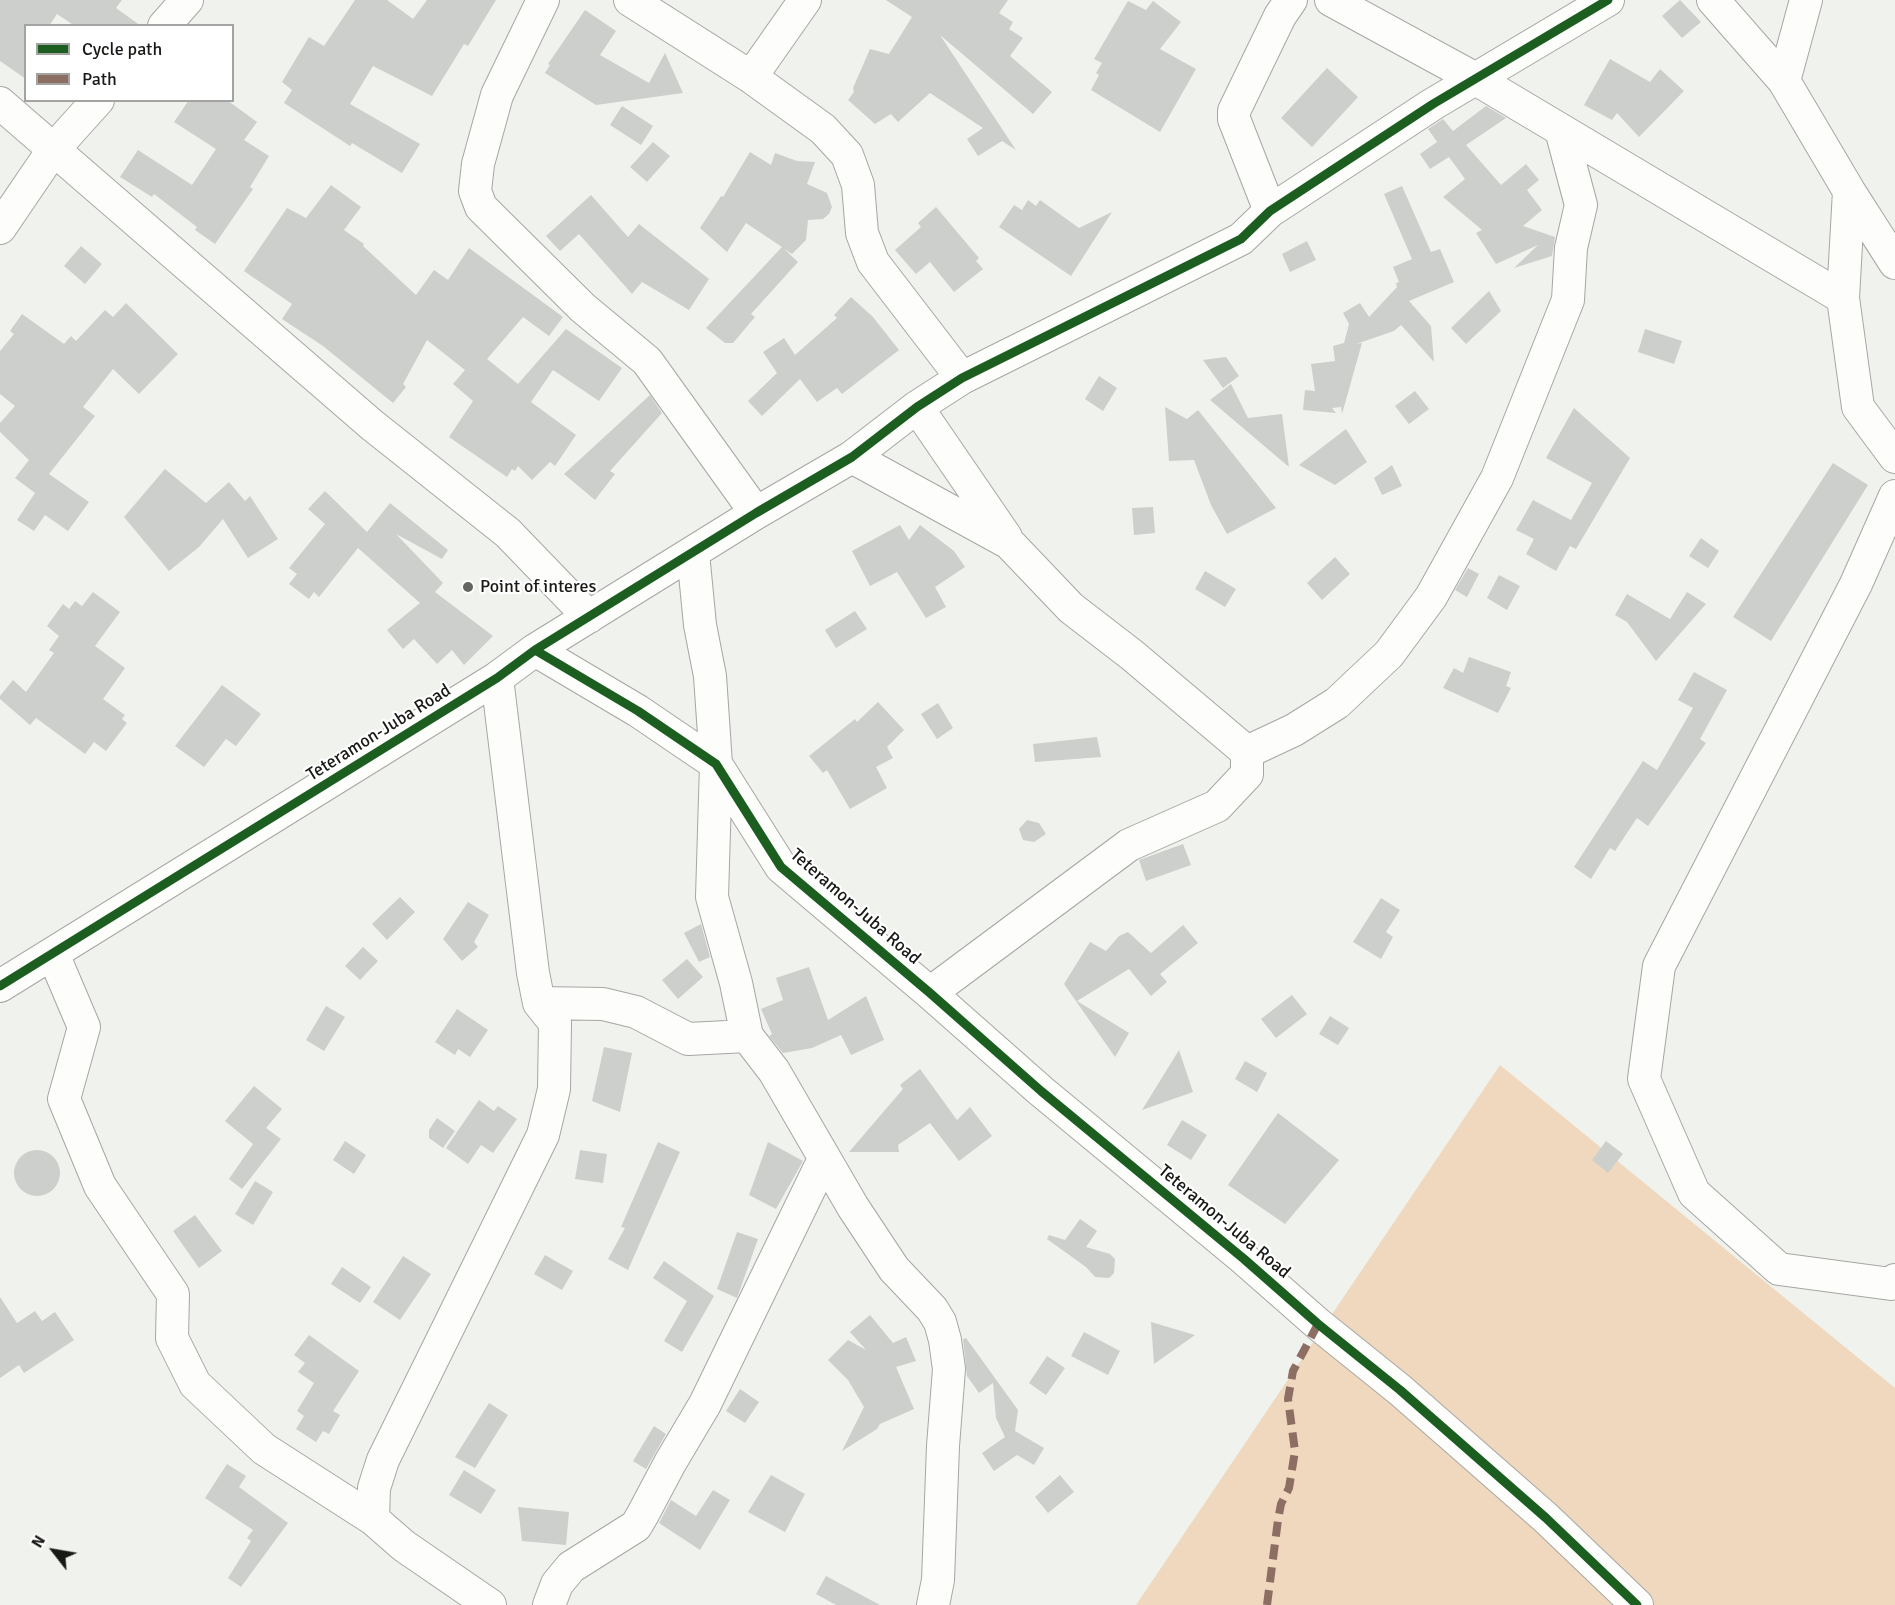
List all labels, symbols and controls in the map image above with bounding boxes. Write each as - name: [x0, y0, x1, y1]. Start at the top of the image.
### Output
- legend: [24, 24, 234, 102]
- text: Cycle path: [82, 38, 162, 60]
- text: Path: [82, 68, 117, 90]
- place label: Point of interes: [480, 576, 596, 598]
- marker: Point of interes: [461, 580, 475, 594]
- street label: Teteramon-Juba Road: [303, 680, 455, 786]
- street label: Teteramon-Juba Road: [785, 845, 925, 969]
- street label: Teteramon-Juba Road: [1154, 1160, 1294, 1284]
- north arrow: [24, 1521, 84, 1581]
- text: N: [27, 1532, 50, 1552]

